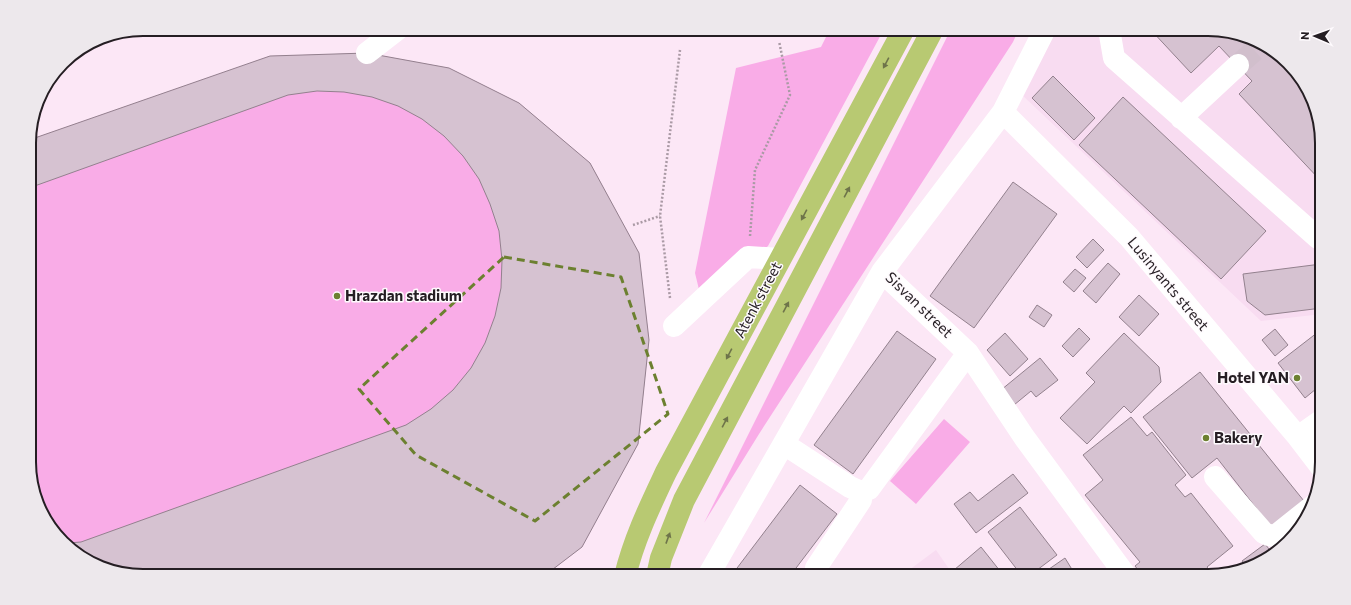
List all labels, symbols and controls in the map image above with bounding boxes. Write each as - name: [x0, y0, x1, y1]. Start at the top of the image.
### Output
- north arrow: [1295, 16, 1335, 56]
- text: N: [1298, 31, 1311, 40]
- one-way arrow: [882, 58, 889, 69]
- one-way arrow: [843, 186, 850, 198]
- one-way arrow: [801, 209, 807, 221]
- street label: Lusinyants street: [1124, 233, 1213, 334]
- street label: Atenk street: [729, 258, 785, 341]
- street label: Sisvan street: [882, 268, 957, 341]
- place label: Hrazdan stadium: [345, 286, 462, 304]
- marker: Hrazdan stadium: [332, 291, 342, 301]
- one-way arrow: [782, 301, 789, 313]
- one-way arrow: [726, 348, 733, 360]
- place label: Hotel YAN: [1217, 368, 1289, 386]
- marker: Hotel YAN: [1292, 373, 1302, 383]
- one-way arrow: [722, 416, 728, 428]
- place label: Bakery: [1214, 428, 1263, 446]
- marker: Bakery: [1201, 433, 1211, 443]
- one-way arrow: [665, 532, 671, 544]

